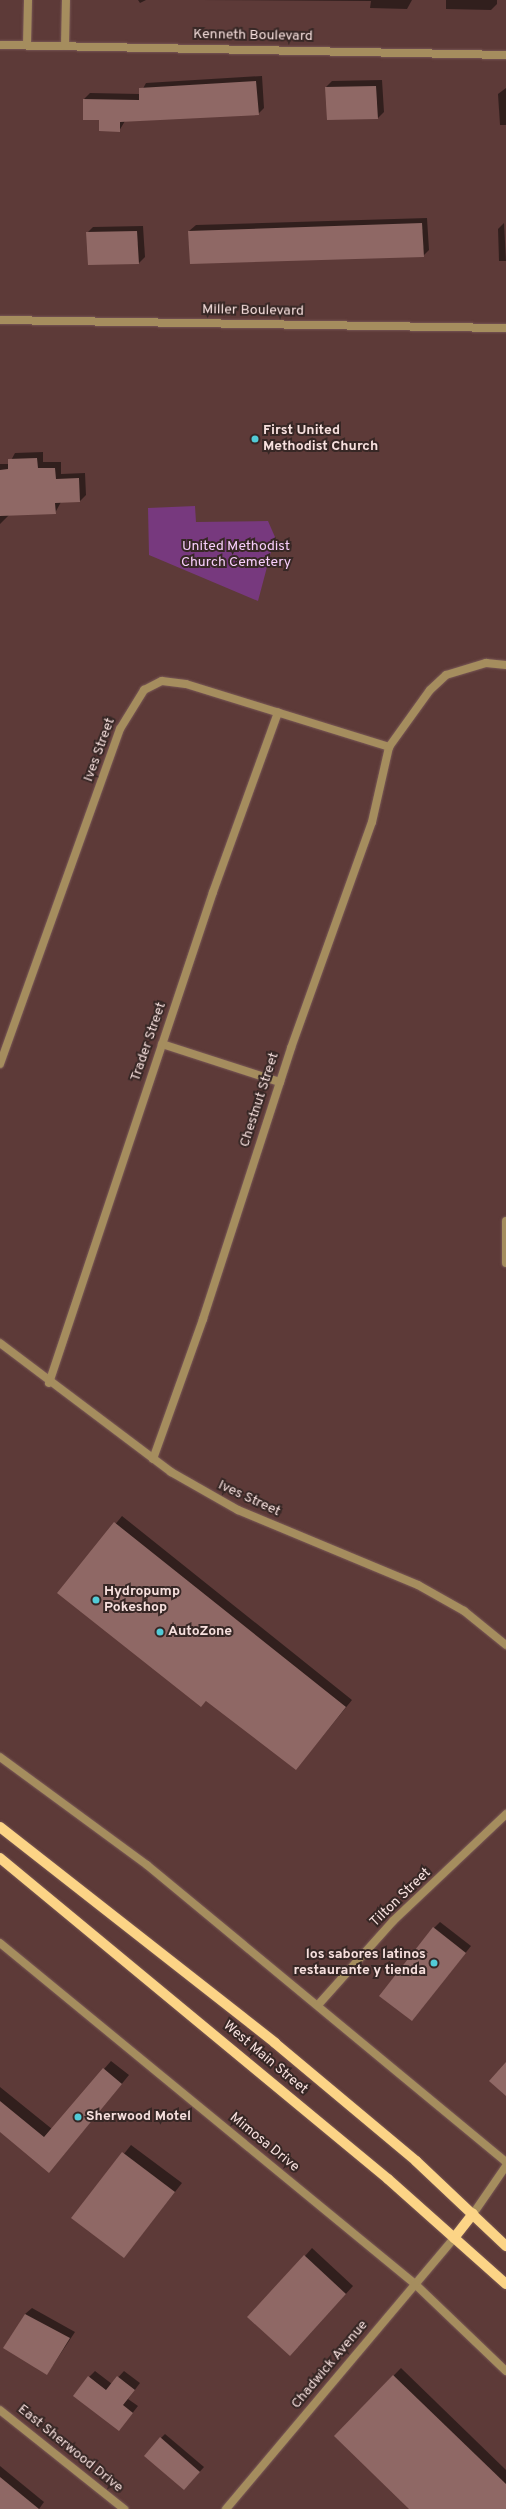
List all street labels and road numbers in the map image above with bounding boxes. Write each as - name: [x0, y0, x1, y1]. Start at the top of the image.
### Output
- street label: Kenneth Boulevard: [193, 27, 313, 45]
- street label: Miller Boulevard: [202, 302, 304, 320]
- street label: Ives Street: [81, 716, 119, 784]
- street label: Trader Street: [128, 1000, 170, 1084]
- street label: Chestnut Street: [237, 1051, 283, 1149]
- street label: Ives Street: [215, 1477, 283, 1521]
- street label: Tilton Street: [367, 1865, 435, 1931]
- street label: West Main Street: [219, 2018, 311, 2098]
- street label: Mimosa Drive: [226, 2110, 302, 2176]
- street label: Chadwick Avenue: [288, 2317, 372, 2413]
- street label: East Sherwood Drive: [14, 2401, 126, 2497]

